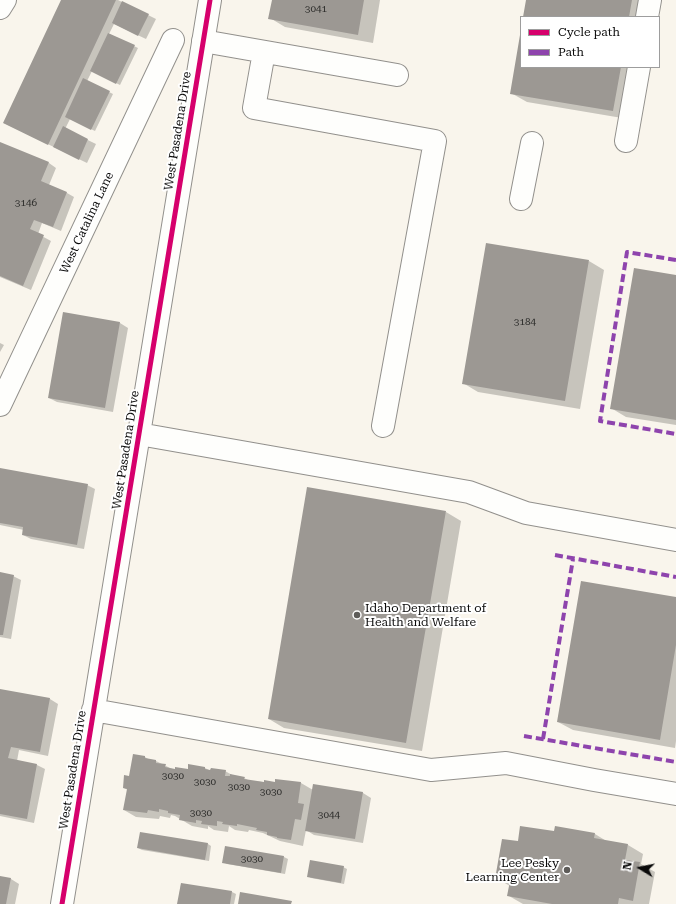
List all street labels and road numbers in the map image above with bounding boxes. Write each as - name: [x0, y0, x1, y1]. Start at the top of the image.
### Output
- street label: West Pasadena Drive: [161, 70, 195, 192]
- street label: West Catalina Lane: [57, 170, 117, 276]
- street label: West Pasadena Drive: [109, 389, 143, 511]
- street label: West Pasadena Drive: [56, 709, 90, 831]

